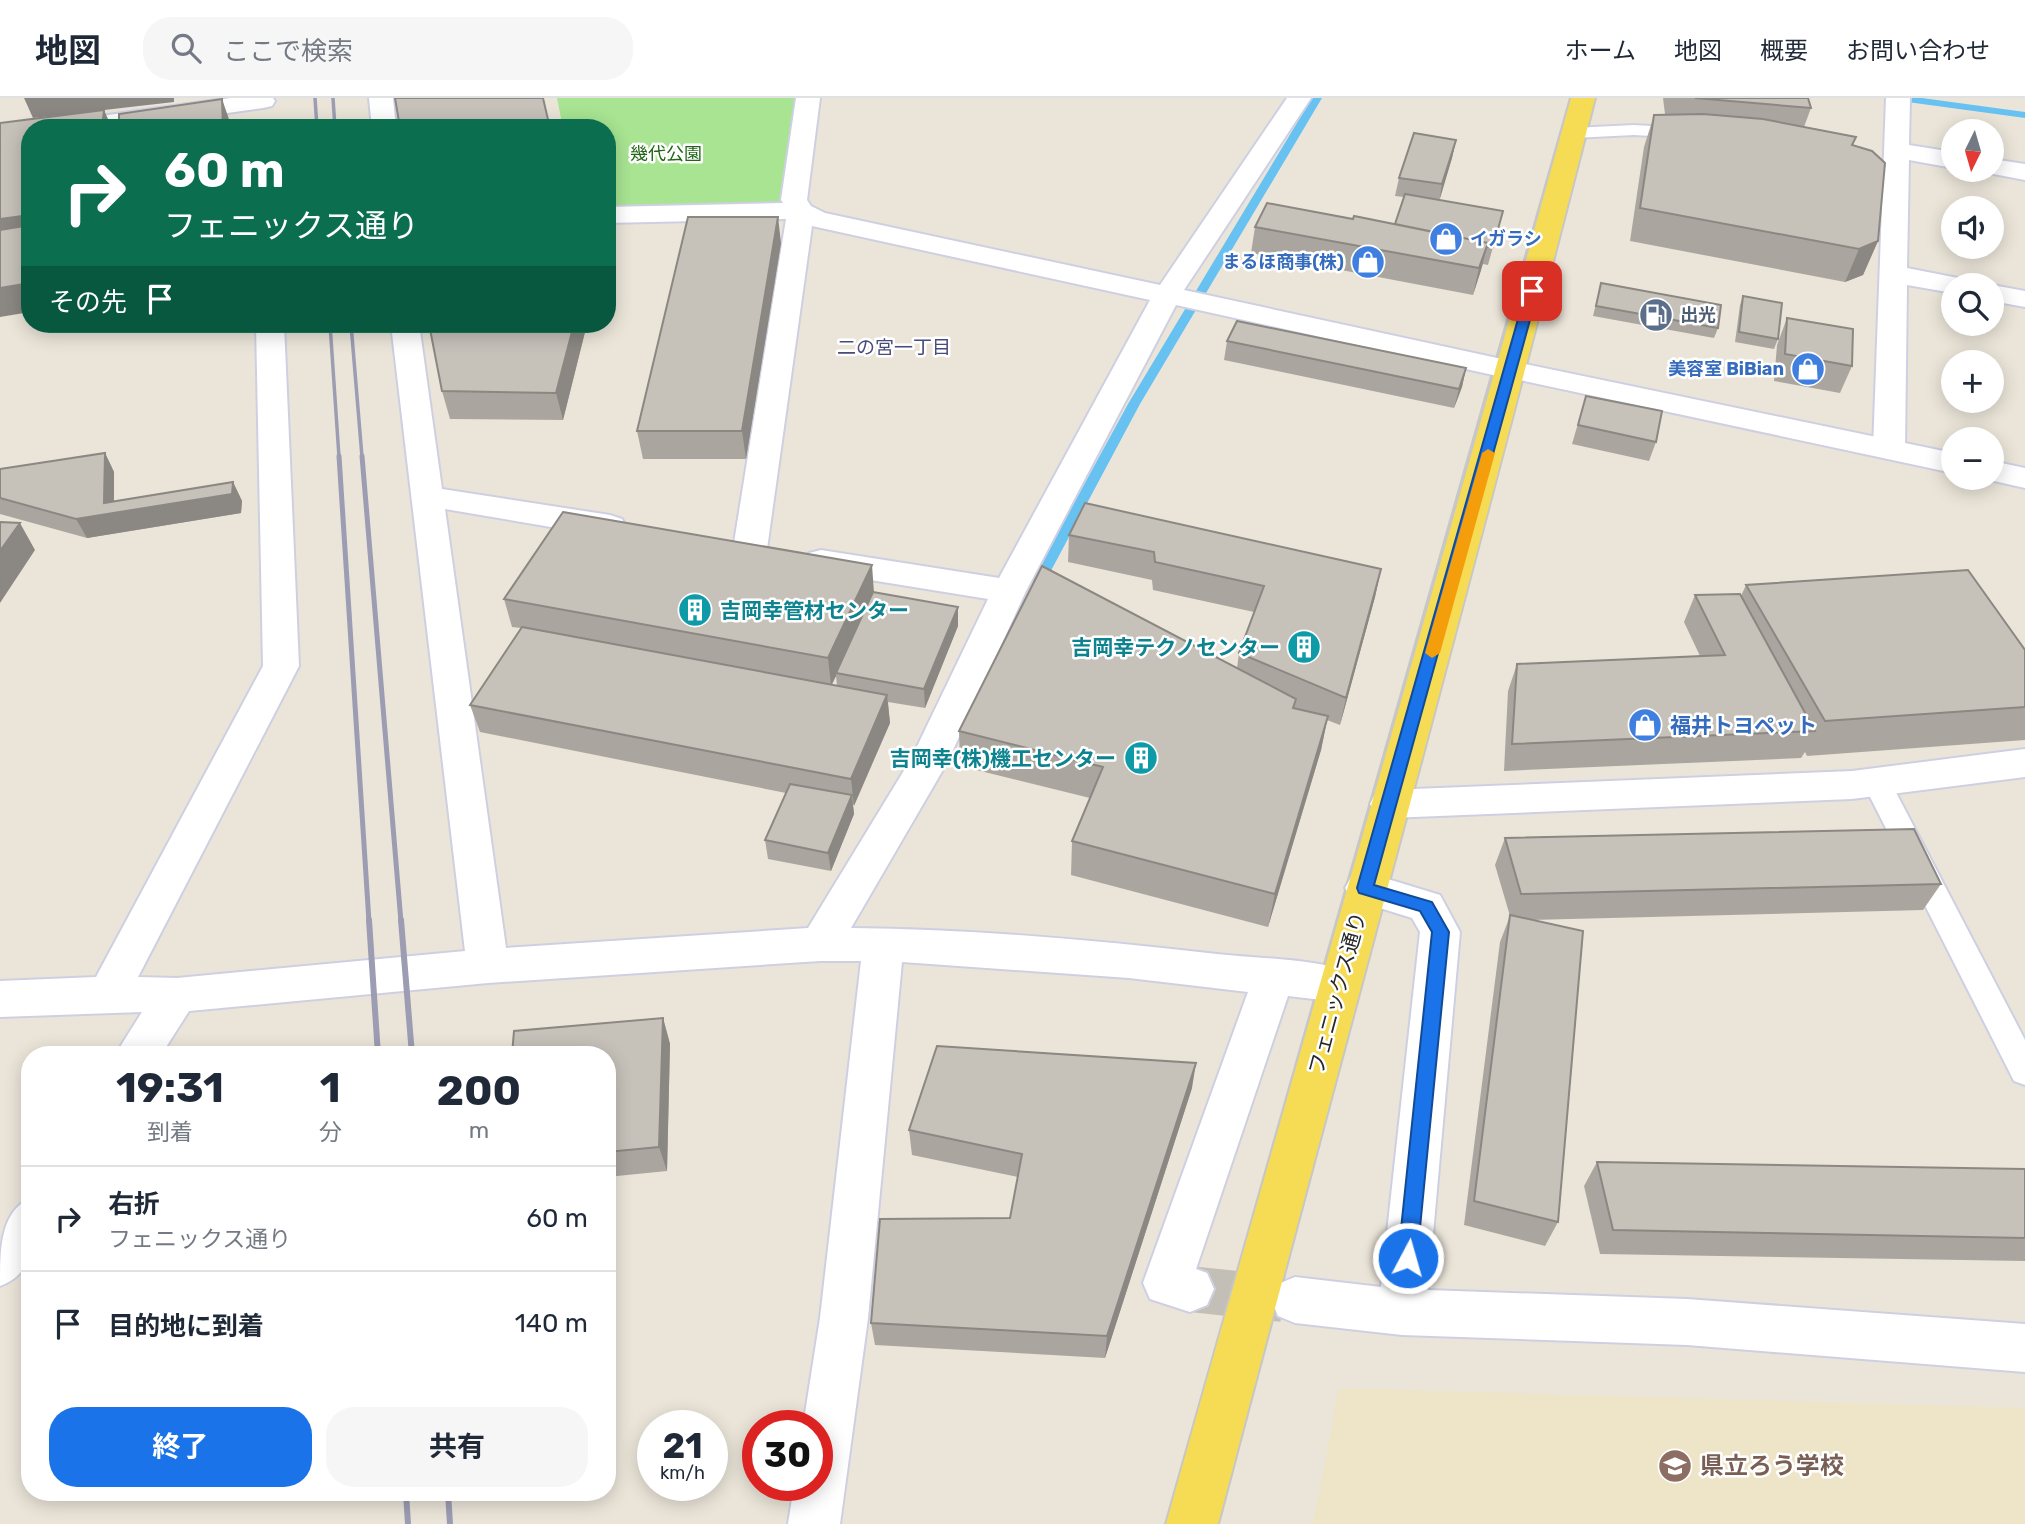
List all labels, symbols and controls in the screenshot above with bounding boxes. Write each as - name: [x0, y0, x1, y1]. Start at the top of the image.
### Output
- search box: [143, 17, 633, 80]
- icon: search: [167, 29, 205, 67]
- text: 地図: [35, 31, 101, 70]
- text: ここで検索: [223, 36, 353, 67]
- text: ホーム: [1565, 37, 1636, 65]
- text: 地図: [1674, 37, 1722, 65]
- text: 概要: [1760, 37, 1808, 65]
- text: お問い合わせ: [1846, 37, 1990, 65]
- north arrow: [1941, 119, 2004, 182]
- map controls: [1941, 119, 2004, 490]
- text: 60 m: [164, 141, 285, 199]
- park label: 幾代公園: [630, 143, 702, 165]
- icon: right: [49, 147, 140, 238]
- button: sound: [1941, 196, 2004, 259]
- text: フェニックス通り: [164, 207, 419, 245]
- shop icon: イガラシ: [1427, 220, 1465, 258]
- place label: イガラシ: [1470, 228, 1542, 250]
- shop icon: まるほ商事(株): [1349, 243, 1387, 281]
- place label: まるほ商事(株): [1222, 251, 1344, 273]
- pin: [1502, 261, 1562, 321]
- icon: arrive: [1513, 272, 1551, 310]
- button: search: [1941, 273, 2004, 336]
- icon: arrive: [141, 280, 179, 318]
- text: その先: [49, 287, 127, 318]
- fuel station icon: 出光: [1637, 296, 1675, 334]
- place label: 出光: [1680, 304, 1716, 326]
- district label: 二の宮一丁目: [837, 336, 951, 359]
- shop icon: 美容室 BiBian: [1789, 350, 1827, 388]
- button: +: [1941, 350, 2004, 413]
- place label: 美容室 BiBian: [1668, 358, 1784, 380]
- button: −: [1941, 427, 2004, 490]
- building icon: 吉岡幸管材センター: [676, 591, 714, 629]
- place label: 吉岡幸管材センター: [720, 598, 909, 623]
- building icon: 吉岡幸テクノセンター: [1285, 628, 1323, 666]
- place label: 吉岡幸テクノセンター: [1071, 635, 1280, 660]
- shop icon: 福井トヨペット: [1626, 706, 1664, 744]
- place label: 福井トヨペット: [1670, 713, 1817, 738]
- building icon: 吉岡幸(株)機工センター: [1122, 739, 1160, 777]
- place label: 吉岡幸(株)機工センター: [890, 746, 1116, 771]
- street label: フェニックス通り: [1303, 909, 1371, 1077]
- text: 19:31: [116, 1063, 224, 1113]
- text: 1: [320, 1063, 341, 1113]
- text: 200: [437, 1066, 521, 1116]
- text: m: [469, 1116, 489, 1144]
- text: 到着: [147, 1118, 193, 1146]
- text: 分: [319, 1118, 342, 1146]
- text: 右折: [108, 1189, 160, 1220]
- icon: right: [49, 1200, 87, 1238]
- text: 60 m: [526, 1203, 588, 1234]
- position arrow: [1371, 1221, 1445, 1295]
- text: フェニックス通り: [108, 1225, 291, 1253]
- icon: arrive: [49, 1305, 87, 1343]
- text: 140 m: [515, 1308, 588, 1339]
- text: 目的地に到着: [108, 1311, 264, 1342]
- button: 終了: [49, 1407, 312, 1487]
- button: 共有: [326, 1407, 588, 1487]
- speed limit sign: 30: [742, 1410, 833, 1501]
- text: 21: [662, 1425, 703, 1467]
- school or university icon: 県立ろう学校: [1656, 1447, 1694, 1485]
- place label: 県立ろう学校: [1700, 1452, 1844, 1480]
- text: km/h: [660, 1462, 705, 1484]

